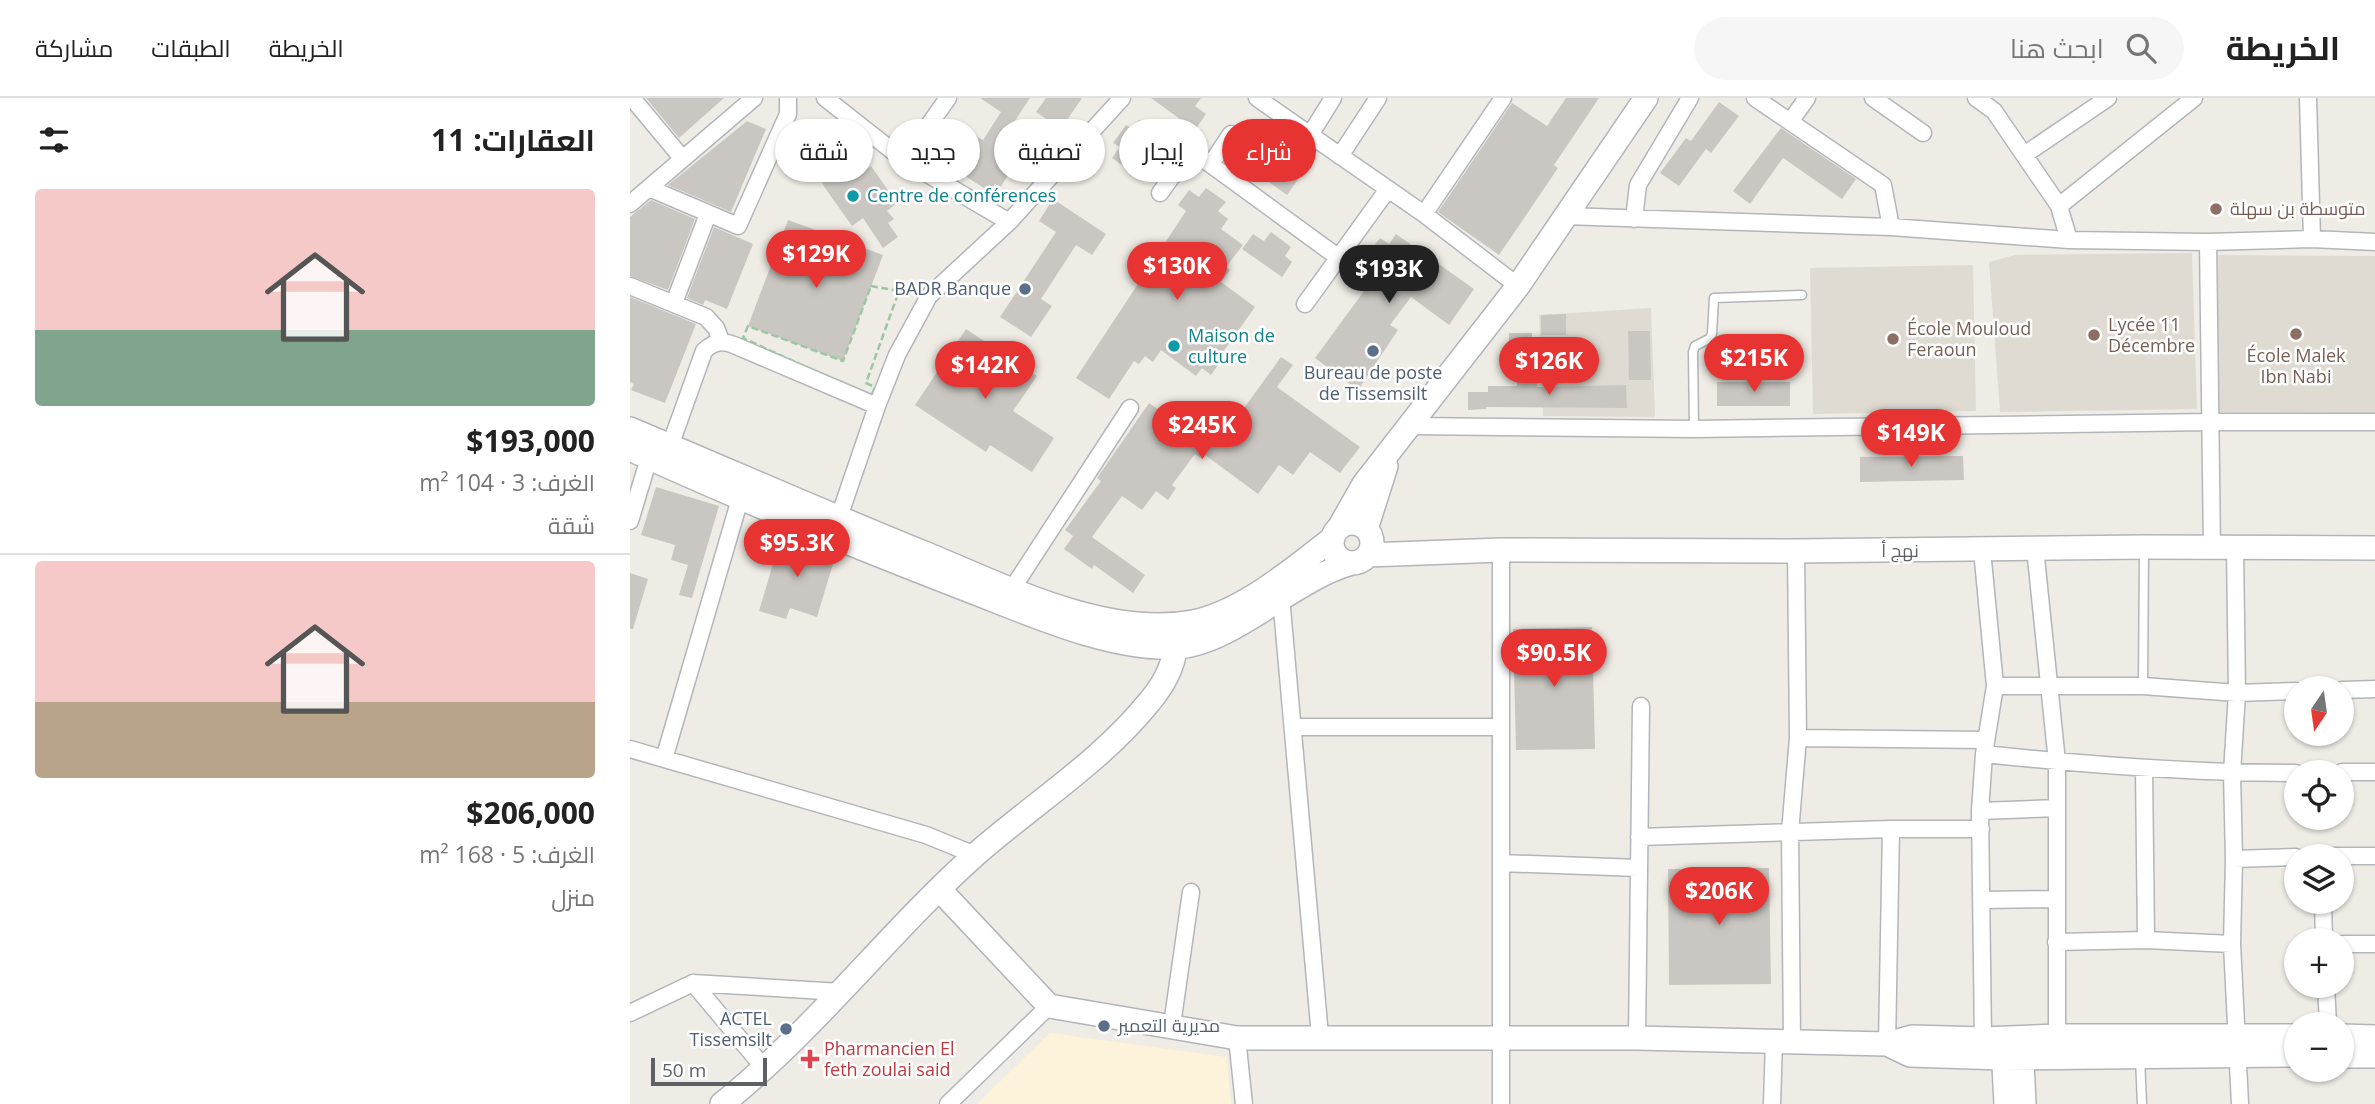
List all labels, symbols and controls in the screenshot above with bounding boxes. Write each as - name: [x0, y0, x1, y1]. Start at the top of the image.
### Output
- search box: [1694, 17, 2184, 80]
- text: الخريطة: [2226, 25, 2340, 70]
- icon: search: [2122, 29, 2160, 67]
- text: ابحث هنا: [2010, 30, 2104, 66]
- text: مشاركة: [35, 31, 113, 64]
- text: الطبقات: [151, 31, 231, 64]
- text: الخريطة: [269, 31, 344, 64]
- text: العقارات: 11: [431, 119, 595, 160]
- chip: شقة: [775, 119, 873, 182]
- chip: جديد: [887, 119, 980, 182]
- chip: تصفية: [994, 119, 1105, 182]
- chip: إيجار: [1119, 119, 1208, 182]
- chip: شراء: [1222, 119, 1316, 182]
- icon: filters: [35, 121, 73, 159]
- place label: Centre de conférences: [867, 183, 1056, 207]
- marker: Centre de conférences: [845, 188, 861, 204]
- place label: متوسطة بن سهلة: [2230, 196, 2365, 220]
- marker: متوسطة بن سهلة: [2208, 201, 2224, 217]
- pin: $129K: [767, 230, 865, 290]
- icon: home: [252, 234, 378, 360]
- text: $129K: [782, 237, 850, 269]
- pin: $130K: [1128, 242, 1226, 302]
- pin: $193K: [1340, 246, 1438, 305]
- text: $130K: [1143, 249, 1211, 281]
- text: $193K: [1355, 252, 1423, 284]
- place label: BADR Banque: [894, 276, 1011, 300]
- marker: BADR Banque: [1017, 281, 1033, 297]
- place label: Lycée 11 Décembre: [2108, 312, 2195, 357]
- place label: École Mouloud Feraoun: [1907, 316, 2031, 361]
- place label: Maison de culture: [1188, 323, 1275, 368]
- marker: École Malek Ibn Nabi: [2288, 326, 2304, 342]
- marker: Lycée 11 Décembre: [2086, 327, 2102, 343]
- marker: École Mouloud Feraoun: [1885, 331, 1901, 347]
- pin: $215K: [1705, 334, 1803, 394]
- marker: Maison de culture: [1166, 338, 1182, 354]
- pin: $126K: [1500, 338, 1598, 397]
- text: $215K: [1720, 341, 1788, 373]
- pin: $142K: [936, 342, 1034, 401]
- marker: Bureau de poste de Tissemsilt: [1365, 343, 1381, 359]
- place label: École Malek Ibn Nabi: [2246, 343, 2346, 388]
- text: $126K: [1515, 344, 1583, 376]
- text: $142K: [951, 348, 1019, 380]
- place label: Bureau de poste de Tissemsilt: [1304, 360, 1442, 405]
- pin: $245K: [1153, 402, 1251, 461]
- text: $245K: [1168, 408, 1236, 440]
- pin: $149K: [1862, 410, 1960, 469]
- text: $149K: [1877, 416, 1945, 448]
- text: $193,000: [466, 420, 595, 461]
- text: الغرف: 3 · 104 m²: [419, 466, 595, 498]
- text: شقة: [548, 509, 595, 541]
- pin: $95.3K: [740, 519, 854, 579]
- text: $95.3K: [760, 526, 834, 558]
- street label: نهج أ: [1881, 538, 1919, 563]
- icon: home: [252, 606, 378, 732]
- pin: $90.5K: [1497, 630, 1611, 689]
- text: $90.5K: [1517, 636, 1591, 668]
- north arrow: [2284, 676, 2354, 746]
- map controls: [2284, 676, 2354, 1082]
- button: locate: [2284, 760, 2354, 830]
- text: $206,000: [466, 792, 595, 833]
- text: الغرف: 5 · 168 m²: [419, 838, 595, 870]
- button: layers: [2284, 844, 2354, 914]
- pin: $206K: [1670, 868, 1768, 927]
- text: $206K: [1685, 874, 1753, 906]
- text: منزل: [551, 881, 595, 913]
- button: +: [2284, 928, 2354, 998]
- place label: ACTEL Tissemsilt: [690, 1006, 772, 1051]
- button: −: [2284, 1012, 2354, 1082]
- place label: مديرية التعمير: [1117, 1013, 1220, 1037]
- marker: مديرية التعمير: [1096, 1018, 1112, 1034]
- marker: ACTEL Tissemsilt: [778, 1021, 794, 1037]
- place label: Pharmancien El feth zoulai said: [824, 1036, 954, 1081]
- marker: Pharmancien El feth zoulai said: [802, 1051, 818, 1067]
- scale bar: [651, 1055, 766, 1087]
- text: 50 m: [662, 1057, 706, 1083]

